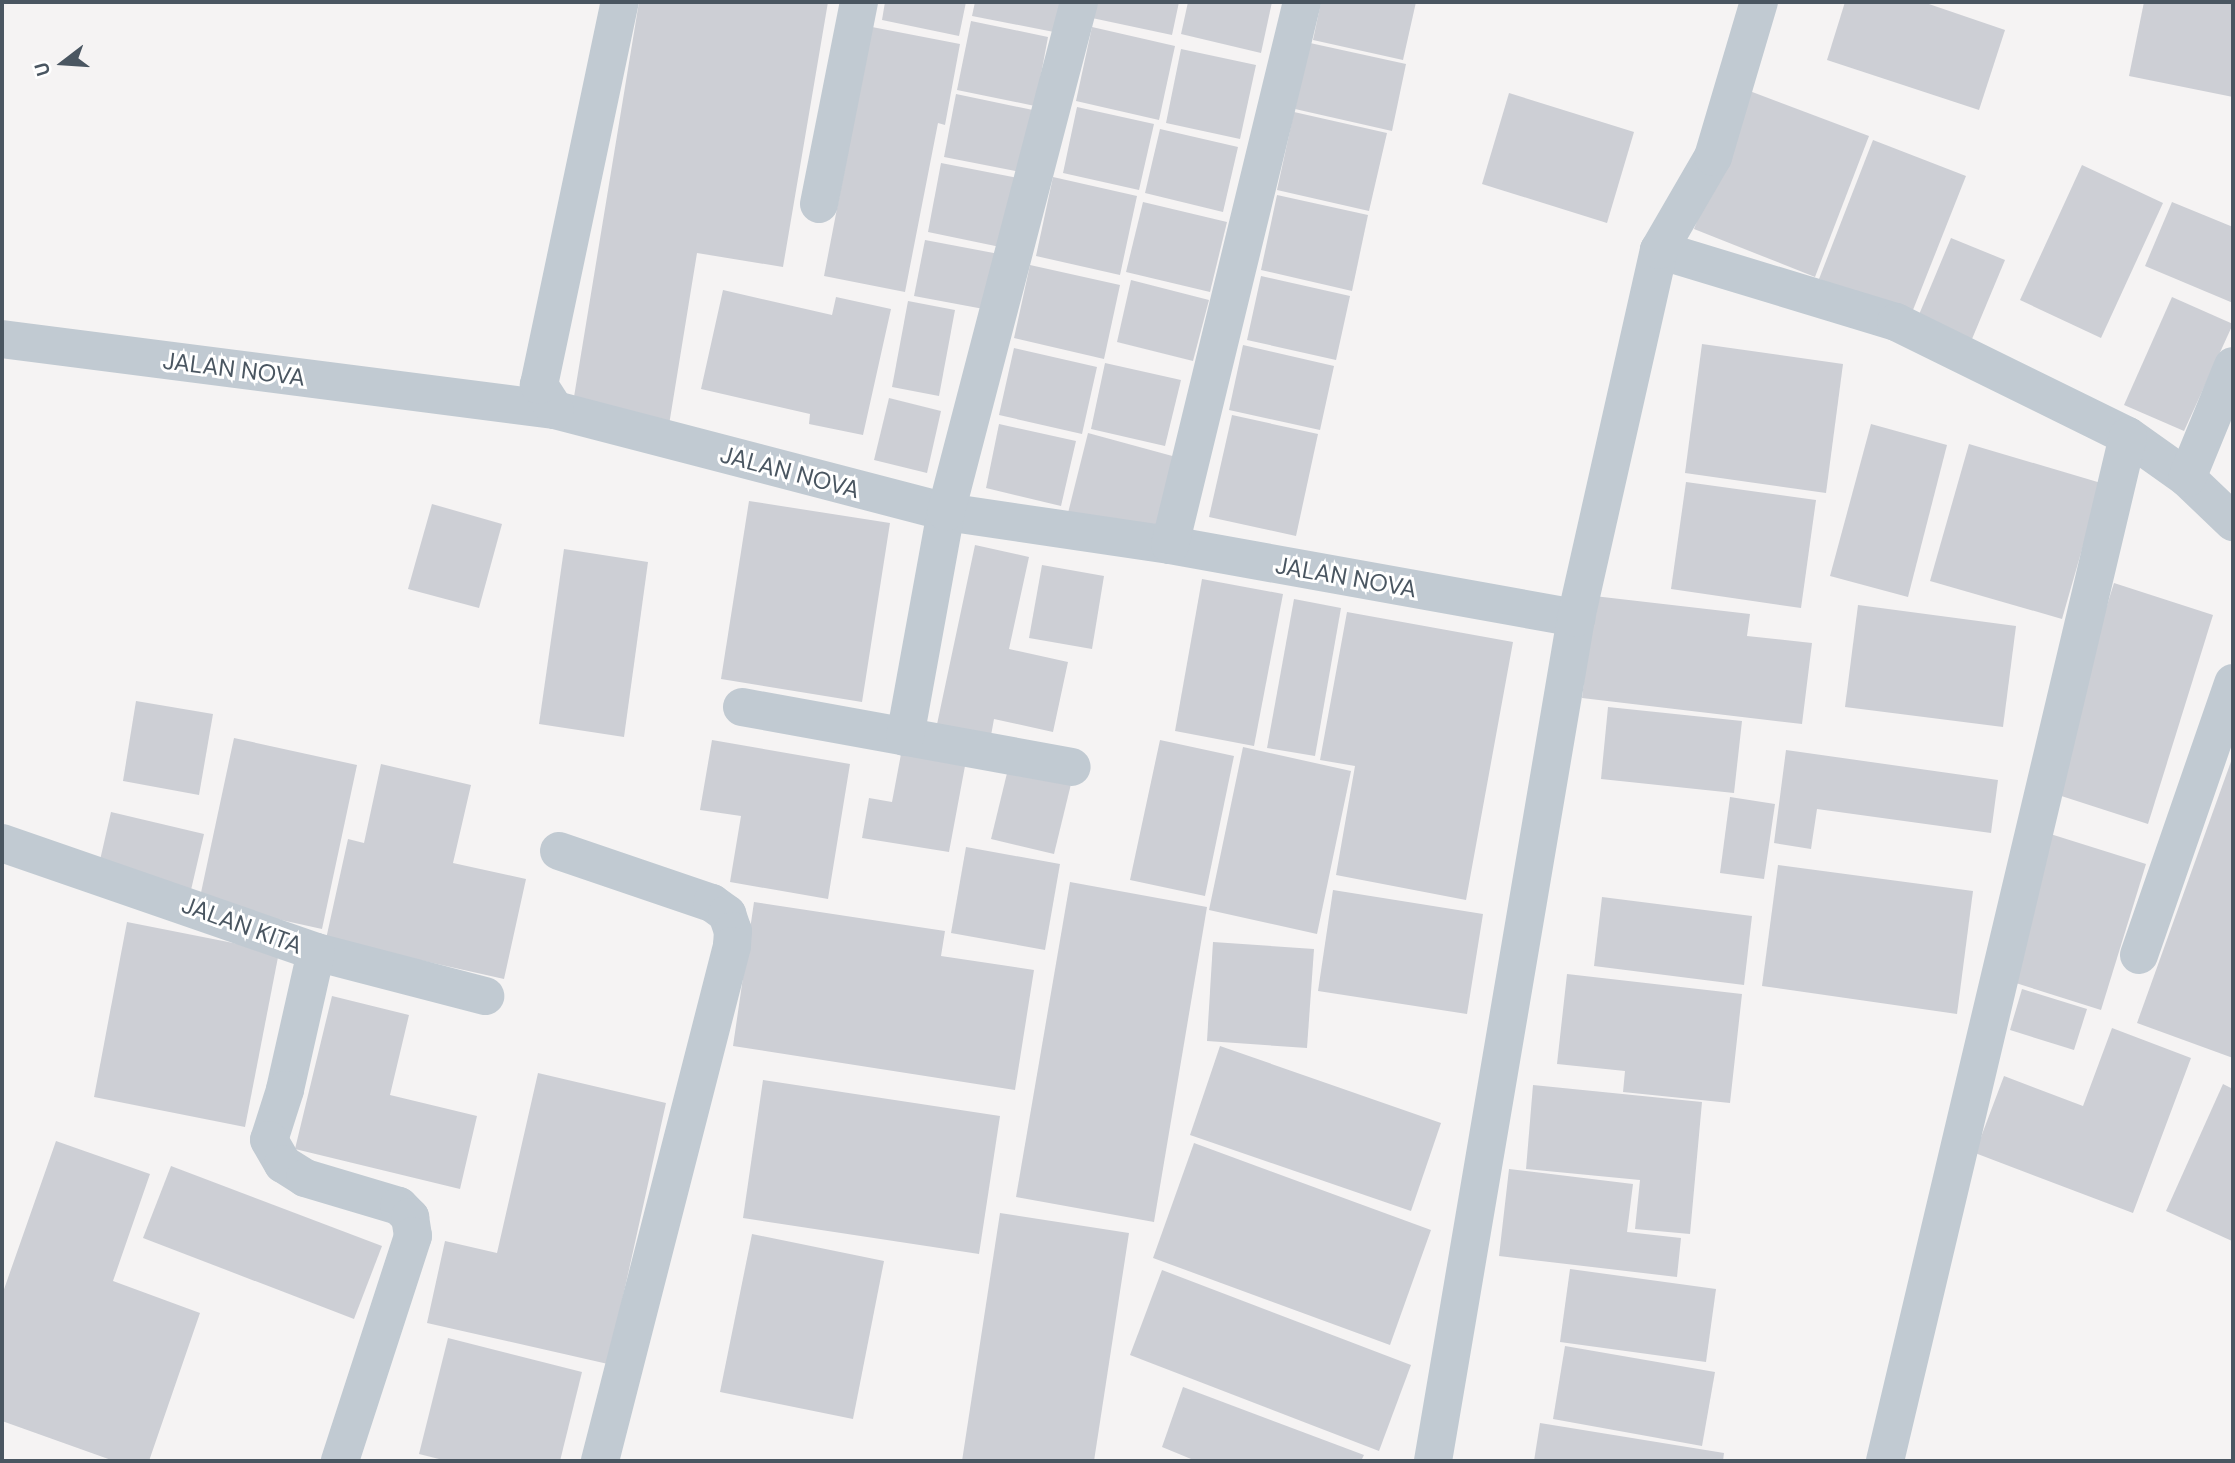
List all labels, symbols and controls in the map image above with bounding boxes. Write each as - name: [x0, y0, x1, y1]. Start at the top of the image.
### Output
- north arrow: [28, 28, 98, 98]
- text: U: [29, 59, 56, 79]
- street label: JALAN NOVA: [161, 346, 307, 392]
- street label: JALAN NOVA: [717, 440, 863, 504]
- street label: JALAN NOVA: [1273, 550, 1419, 604]
- street label: JALAN KITA: [178, 890, 306, 960]

